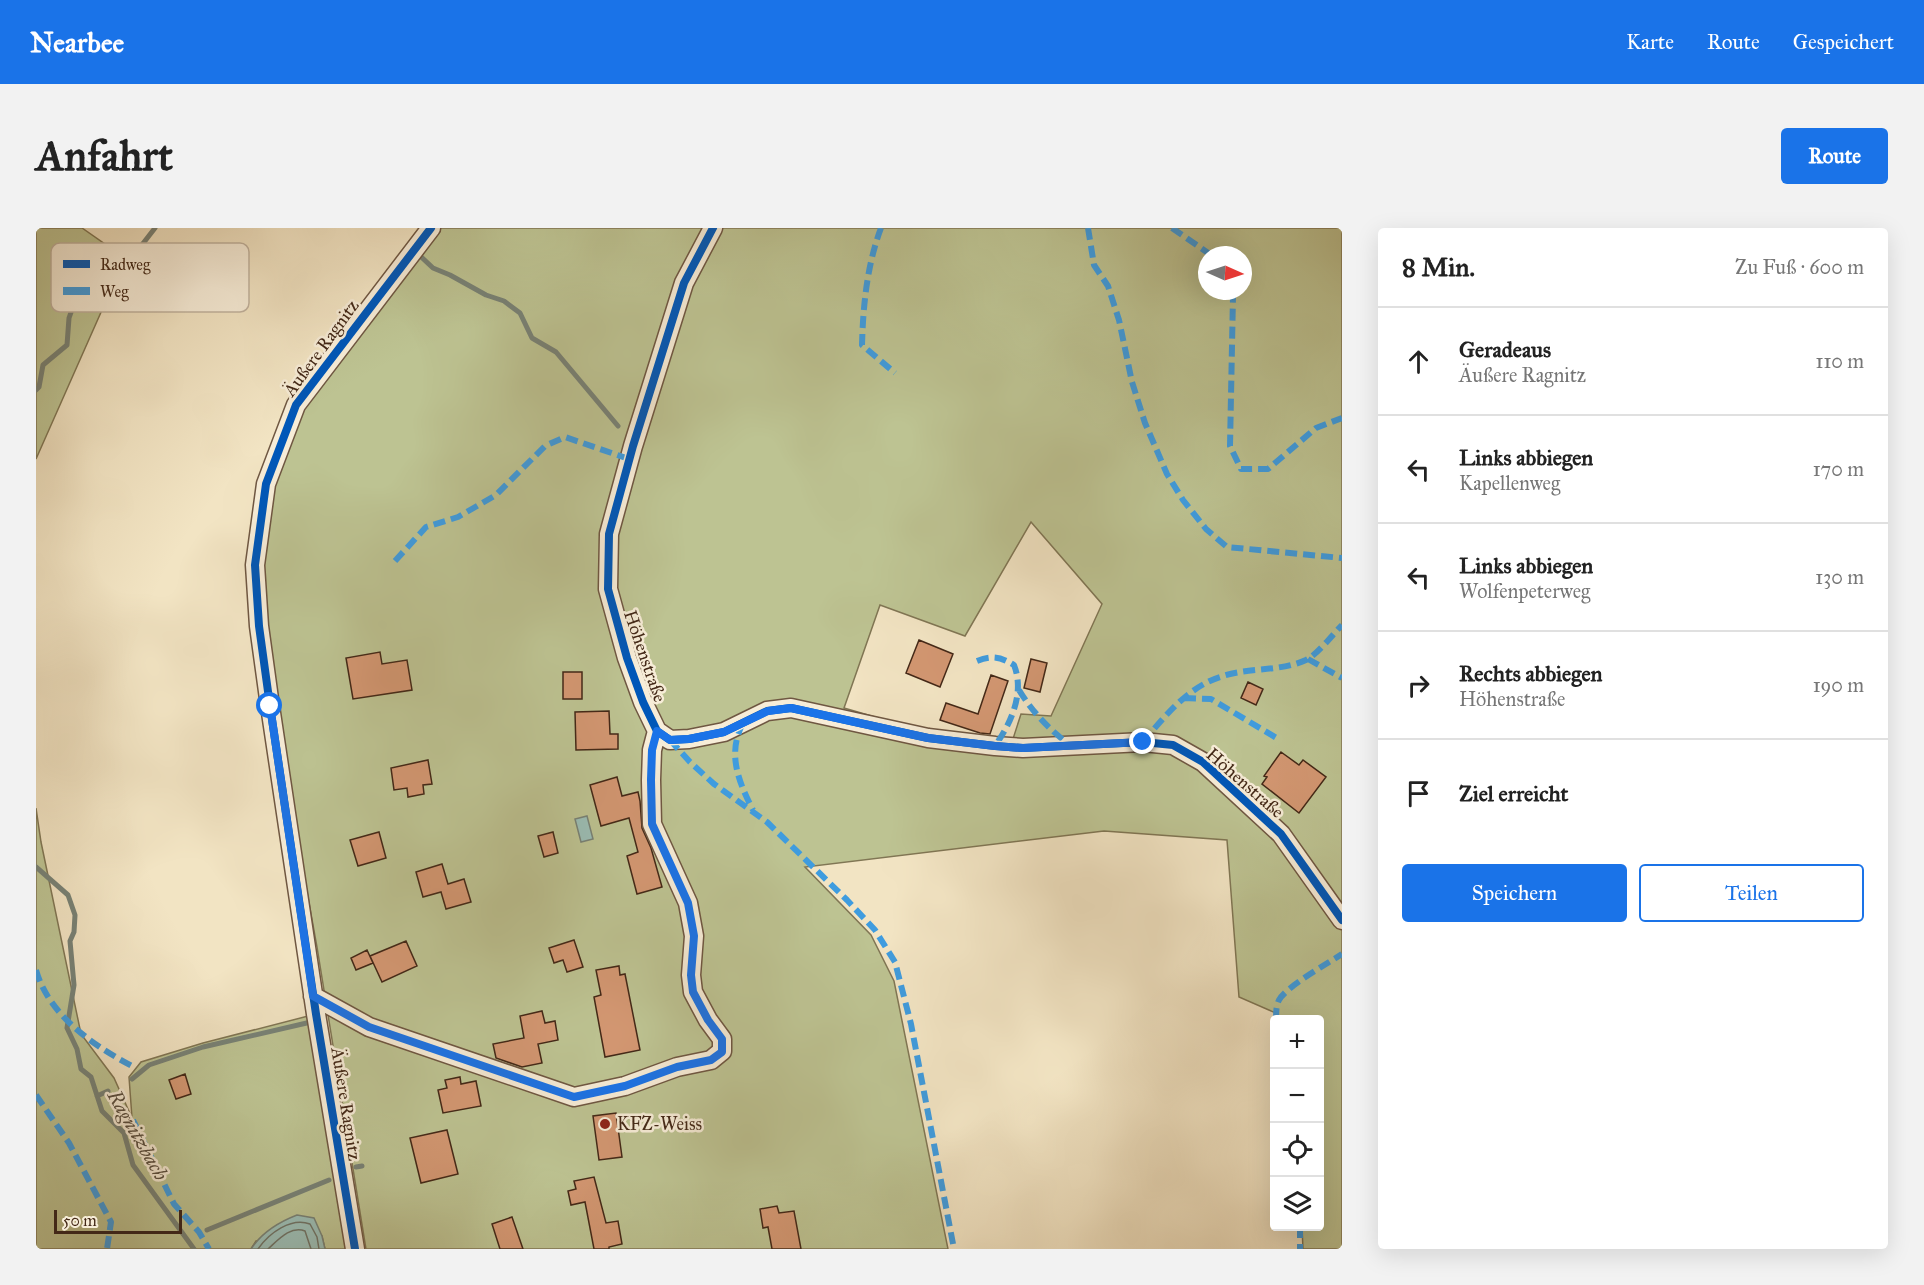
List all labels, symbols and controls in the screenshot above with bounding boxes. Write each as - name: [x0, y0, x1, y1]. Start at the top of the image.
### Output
- text: Nearbee: [30, 25, 124, 60]
- text: Karte: [1626, 29, 1674, 55]
- text: Route: [1707, 29, 1760, 55]
- text: Gespeichert: [1793, 29, 1894, 55]
- button: Route: [1781, 128, 1888, 184]
- text: Anfahrt: [36, 130, 173, 182]
- legend: [51, 243, 249, 312]
- north arrow: [1198, 246, 1252, 300]
- text: 8 Min.: [1402, 251, 1475, 283]
- text: Radweg: [100, 255, 151, 275]
- text: Zu Fuß · 600 m: [1735, 255, 1864, 279]
- text: Weg: [100, 282, 129, 302]
- street label: Äußere Ragnitz: [278, 295, 364, 402]
- text: Geradeaus: [1459, 336, 1551, 363]
- icon: ahead: [1402, 345, 1435, 378]
- text: 110 m: [1816, 349, 1864, 373]
- text: Äußere Ragnitz: [1459, 363, 1586, 387]
- text: Links abbiegen: [1459, 444, 1593, 471]
- icon: left: [1402, 453, 1435, 486]
- text: 170 m: [1813, 457, 1864, 481]
- text: Kapellenweg: [1459, 471, 1560, 495]
- text: Links abbiegen: [1459, 552, 1593, 579]
- icon: left: [1402, 561, 1435, 594]
- text: 130 m: [1815, 565, 1864, 589]
- text: Wolfenpeterweg: [1459, 579, 1590, 603]
- street label: Höhenstraße: [619, 607, 671, 705]
- text: Rechts abbiegen: [1459, 660, 1602, 687]
- icon: right: [1402, 669, 1435, 702]
- text: 190 m: [1813, 673, 1864, 697]
- text: Höhenstraße: [1459, 687, 1565, 711]
- route start: [256, 692, 282, 718]
- route end: [1129, 728, 1155, 754]
- street label: Höhenstraße: [1202, 743, 1288, 823]
- icon: arrive: [1402, 777, 1435, 810]
- text: Ziel erreicht: [1459, 780, 1568, 807]
- button: Speichern: [1402, 864, 1627, 922]
- button: Teilen: [1639, 864, 1864, 922]
- map controls: [1270, 1015, 1324, 1231]
- button: +: [1270, 1015, 1324, 1069]
- street label: Äußere Ragnitz: [325, 1045, 366, 1162]
- button: −: [1270, 1069, 1324, 1123]
- water label: Ragnitzbach: [102, 1085, 174, 1185]
- place label: KFZ-Weiss: [617, 1113, 702, 1135]
- marker: KFZ-Weiss: [598, 1117, 612, 1131]
- button: locate: [1270, 1123, 1324, 1177]
- button: layers: [1270, 1177, 1324, 1231]
- scale bar: [54, 1207, 182, 1234]
- text: 50 m: [63, 1211, 97, 1230]

